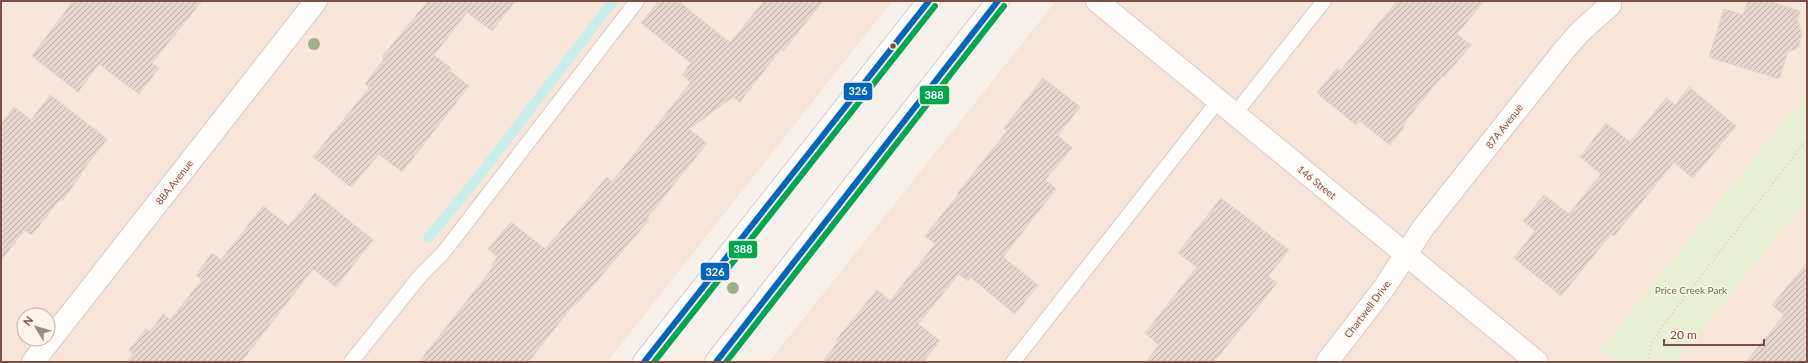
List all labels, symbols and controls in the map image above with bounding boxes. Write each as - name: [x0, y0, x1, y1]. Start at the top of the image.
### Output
- unlabelled marker: [888, 41, 898, 51]
- line badge: 326: [843, 82, 873, 101]
- text: 326: [848, 84, 868, 97]
- line badge: 388: [919, 85, 950, 105]
- text: 388: [924, 88, 944, 101]
- street label: 87A Avenue: [1483, 101, 1525, 151]
- street label: 88A Avenue: [153, 157, 195, 207]
- street label: 146 Street: [1295, 163, 1339, 201]
- line badge: 388: [728, 240, 758, 259]
- text: 388: [733, 242, 753, 255]
- line badge: 326: [700, 262, 730, 281]
- text: 326: [705, 265, 725, 278]
- street label: Chartwell Drive: [1342, 278, 1392, 340]
- park label: Price Creek Park: [1655, 284, 1728, 296]
- north arrow: [16, 307, 56, 347]
- text: N: [20, 313, 35, 328]
- scale bar: [1664, 321, 1764, 347]
- text: 20 m: [1670, 327, 1697, 342]

